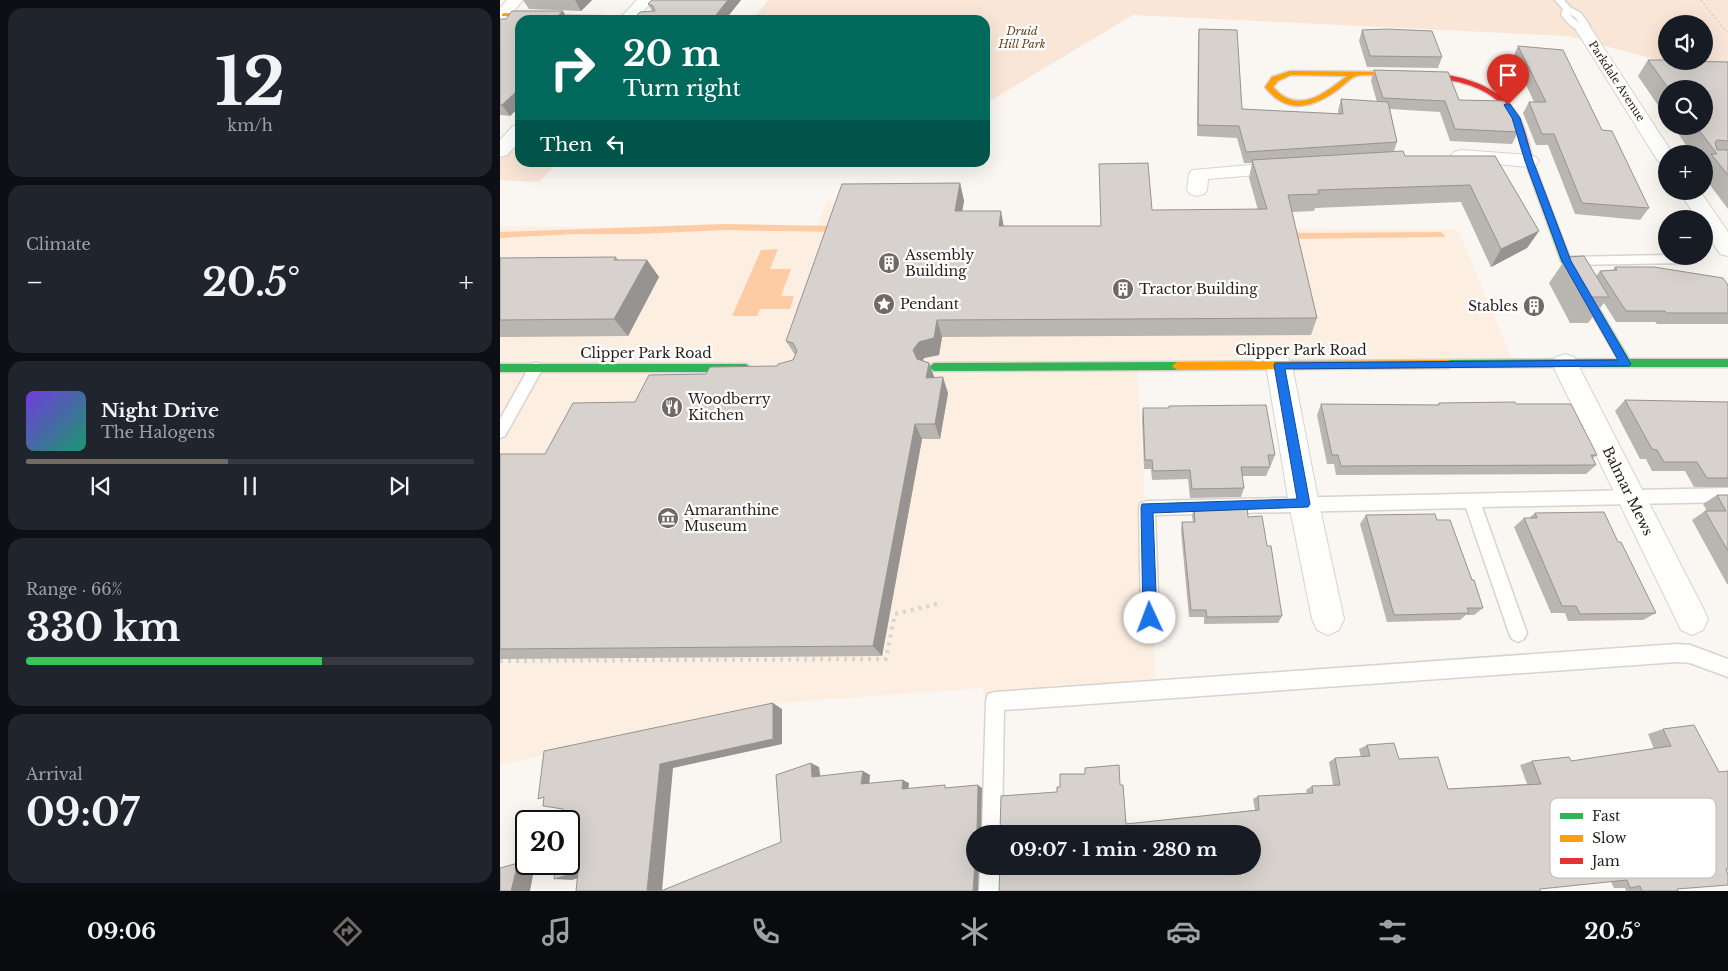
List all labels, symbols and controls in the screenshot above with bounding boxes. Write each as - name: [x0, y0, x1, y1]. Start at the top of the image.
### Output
- map controls: [1658, 15, 1713, 265]
- button: sound: [1658, 15, 1713, 70]
- park label: Druid Hill Park: [997, 24, 1046, 51]
- text: 20 m: [623, 32, 720, 75]
- icon: right: [540, 35, 605, 100]
- street label: Parkdale Avenue: [1586, 38, 1648, 124]
- text: 12: [215, 42, 285, 123]
- pin: [1487, 54, 1529, 105]
- icon: arrive: [1494, 61, 1522, 89]
- text: Turn right: [623, 75, 741, 102]
- button: search: [1658, 80, 1713, 135]
- text: km/h: [227, 115, 273, 135]
- icon: left: [602, 130, 630, 158]
- text: Then: [540, 133, 592, 156]
- button: +: [1658, 145, 1713, 200]
- button: −: [1658, 210, 1713, 265]
- text: Climate: [26, 234, 91, 254]
- place label: Assembly Building: [904, 246, 974, 280]
- building icon: Assembly Building: [877, 251, 901, 275]
- text: 20.5°: [202, 259, 300, 306]
- text: −: [26, 265, 44, 300]
- text: +: [459, 265, 474, 300]
- building icon: Tractor Building: [1111, 277, 1135, 301]
- place label: Tractor Building: [1139, 280, 1258, 298]
- place icon: Pendant: [872, 292, 896, 316]
- building icon: Stables: [1522, 294, 1546, 318]
- place label: Pendant: [900, 295, 960, 313]
- place label: Stables: [1468, 297, 1518, 315]
- street label: Clipper Park Road: [1235, 341, 1367, 359]
- street label: Clipper Park Road: [580, 344, 712, 362]
- place label: Woodberry Kitchen: [687, 390, 771, 424]
- restaurant icon: Woodberry Kitchen: [660, 395, 684, 419]
- text: Night Drive: [101, 399, 219, 422]
- text: The Halogens: [101, 422, 215, 442]
- street label: Balmar Mews: [1599, 443, 1657, 539]
- icon: previous: [87, 472, 115, 500]
- icon: pause: [236, 472, 264, 500]
- icon: next: [385, 472, 413, 500]
- place label: Amaranthine Museum: [683, 501, 779, 535]
- museum icon: Amaranthine Museum: [656, 506, 680, 530]
- text: Range · 66%: [26, 579, 122, 599]
- position arrow: [1123, 591, 1175, 643]
- text: 330 km: [26, 604, 180, 651]
- text: Arrival: [26, 764, 83, 784]
- text: 09:07: [26, 789, 139, 836]
- legend: [1550, 798, 1716, 878]
- text: Fast: [1592, 807, 1621, 825]
- speed limit sign: 20: [515, 810, 580, 875]
- text: Slow: [1592, 829, 1626, 847]
- text: 09:07 · 1 min · 280 m: [1010, 838, 1217, 861]
- text: Jam: [1590, 852, 1620, 870]
- icon: directions: [330, 914, 365, 949]
- icon: music: [539, 914, 574, 949]
- icon: phone: [748, 914, 783, 949]
- icon: climate: [957, 914, 992, 949]
- icon: car: [1166, 914, 1201, 949]
- icon: filters: [1375, 914, 1410, 949]
- text: 09:06: [87, 918, 156, 945]
- text: 20.5°: [1584, 918, 1641, 945]

